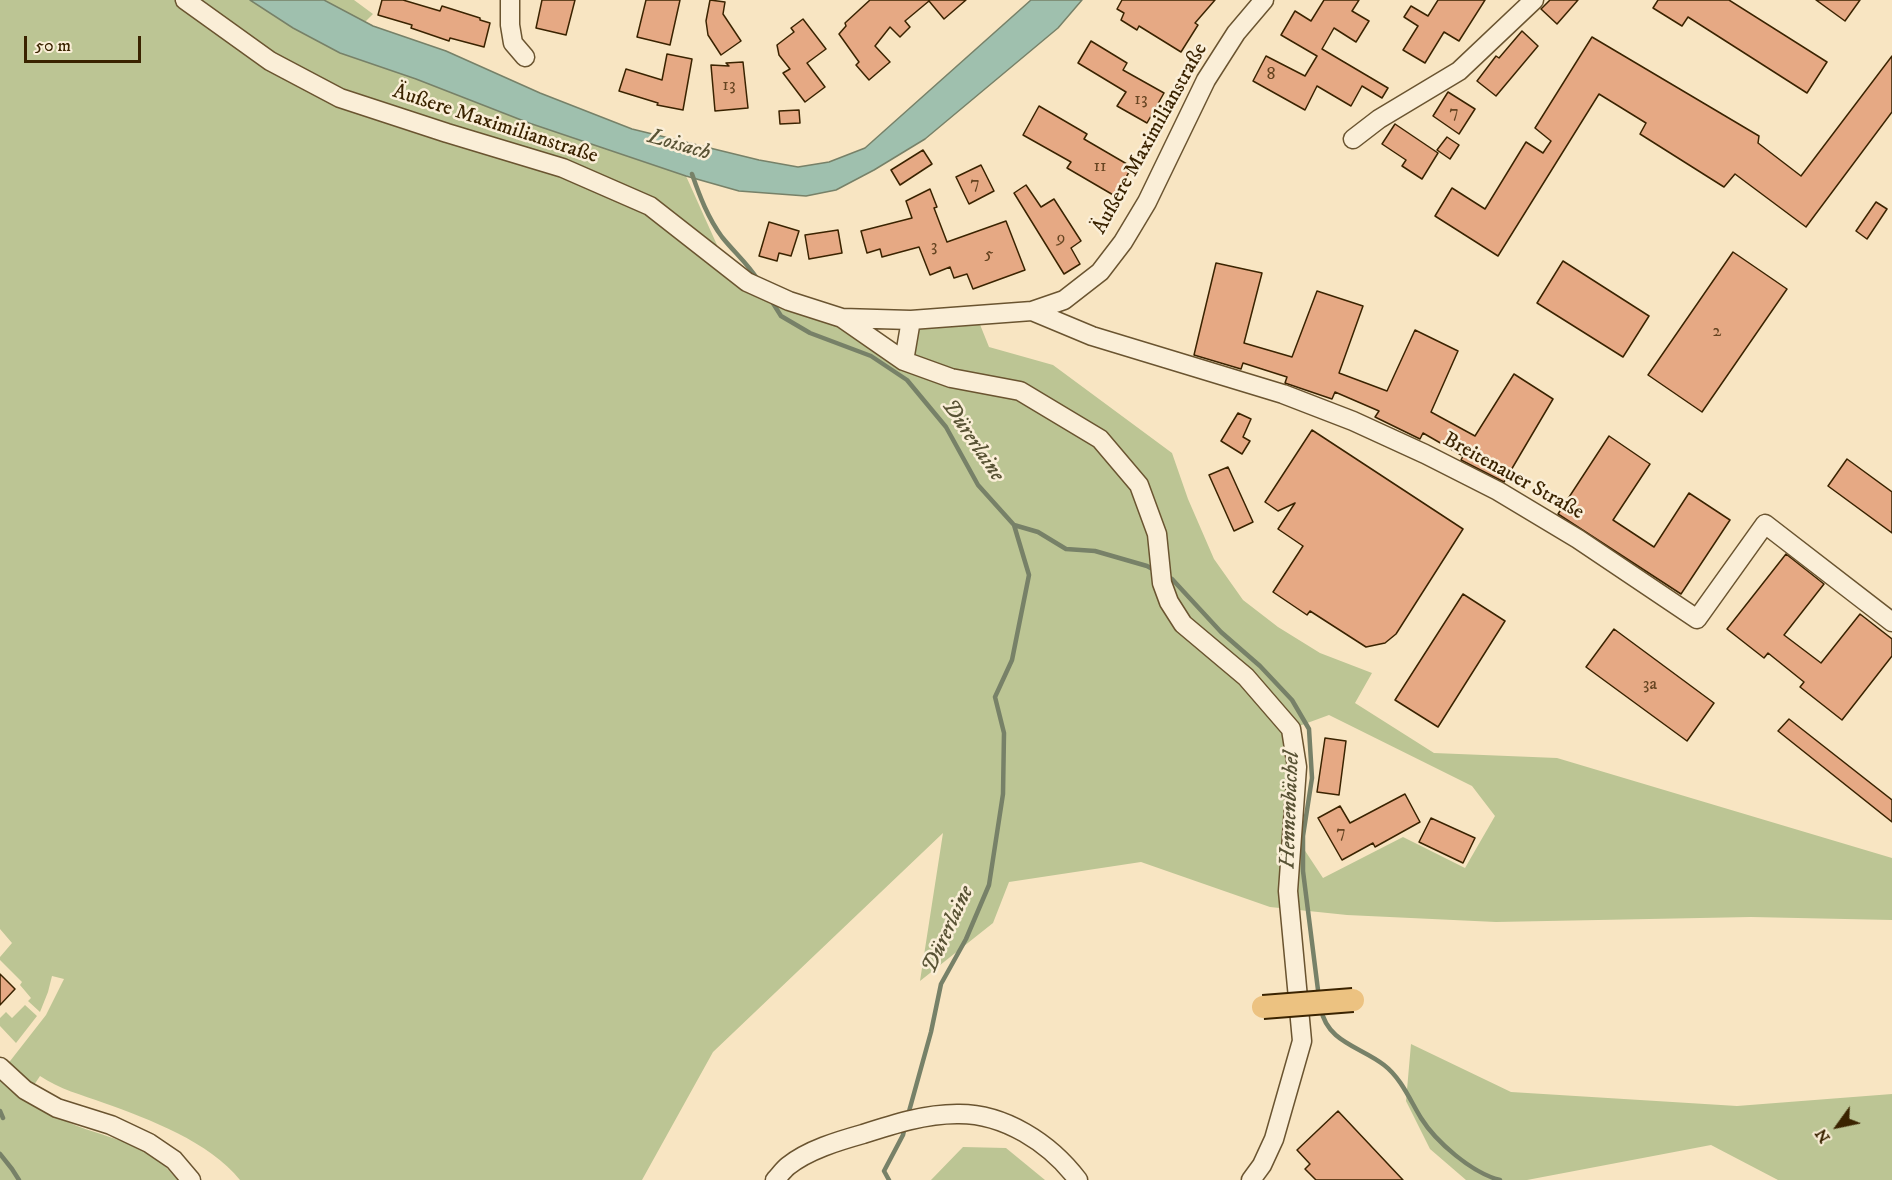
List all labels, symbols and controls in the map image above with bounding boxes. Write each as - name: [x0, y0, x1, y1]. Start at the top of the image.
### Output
- scale bar: [27, 24, 144, 62]
- text: 50 m: [35, 35, 71, 57]
- street label: Äußere Maximilianstraße: [1088, 39, 1214, 239]
- house number: 8: [1266, 64, 1276, 86]
- house number: 13: [722, 75, 736, 97]
- street label: Äußere Maximilianstraße: [389, 80, 601, 170]
- house number: 13: [1134, 89, 1148, 111]
- house number: 7: [1449, 102, 1459, 124]
- water label: Loisach: [645, 125, 713, 167]
- house number: 11: [1093, 156, 1107, 178]
- house number: 7: [970, 173, 980, 195]
- house number: 9: [1057, 228, 1065, 250]
- house number: 3: [931, 236, 937, 258]
- house number: 5: [985, 244, 993, 266]
- house number: 2: [1713, 321, 1721, 343]
- water label: Dürerlaine: [935, 395, 1009, 487]
- street label: Breitenauer Straße: [1438, 428, 1588, 526]
- house number: 3a: [1643, 674, 1657, 696]
- water label: Hennenbächel: [1276, 751, 1306, 869]
- house number: 7: [1336, 822, 1346, 844]
- water label: Dürerlaine: [917, 882, 981, 978]
- north arrow: [1808, 1096, 1868, 1156]
- text: N: [1811, 1125, 1835, 1147]

